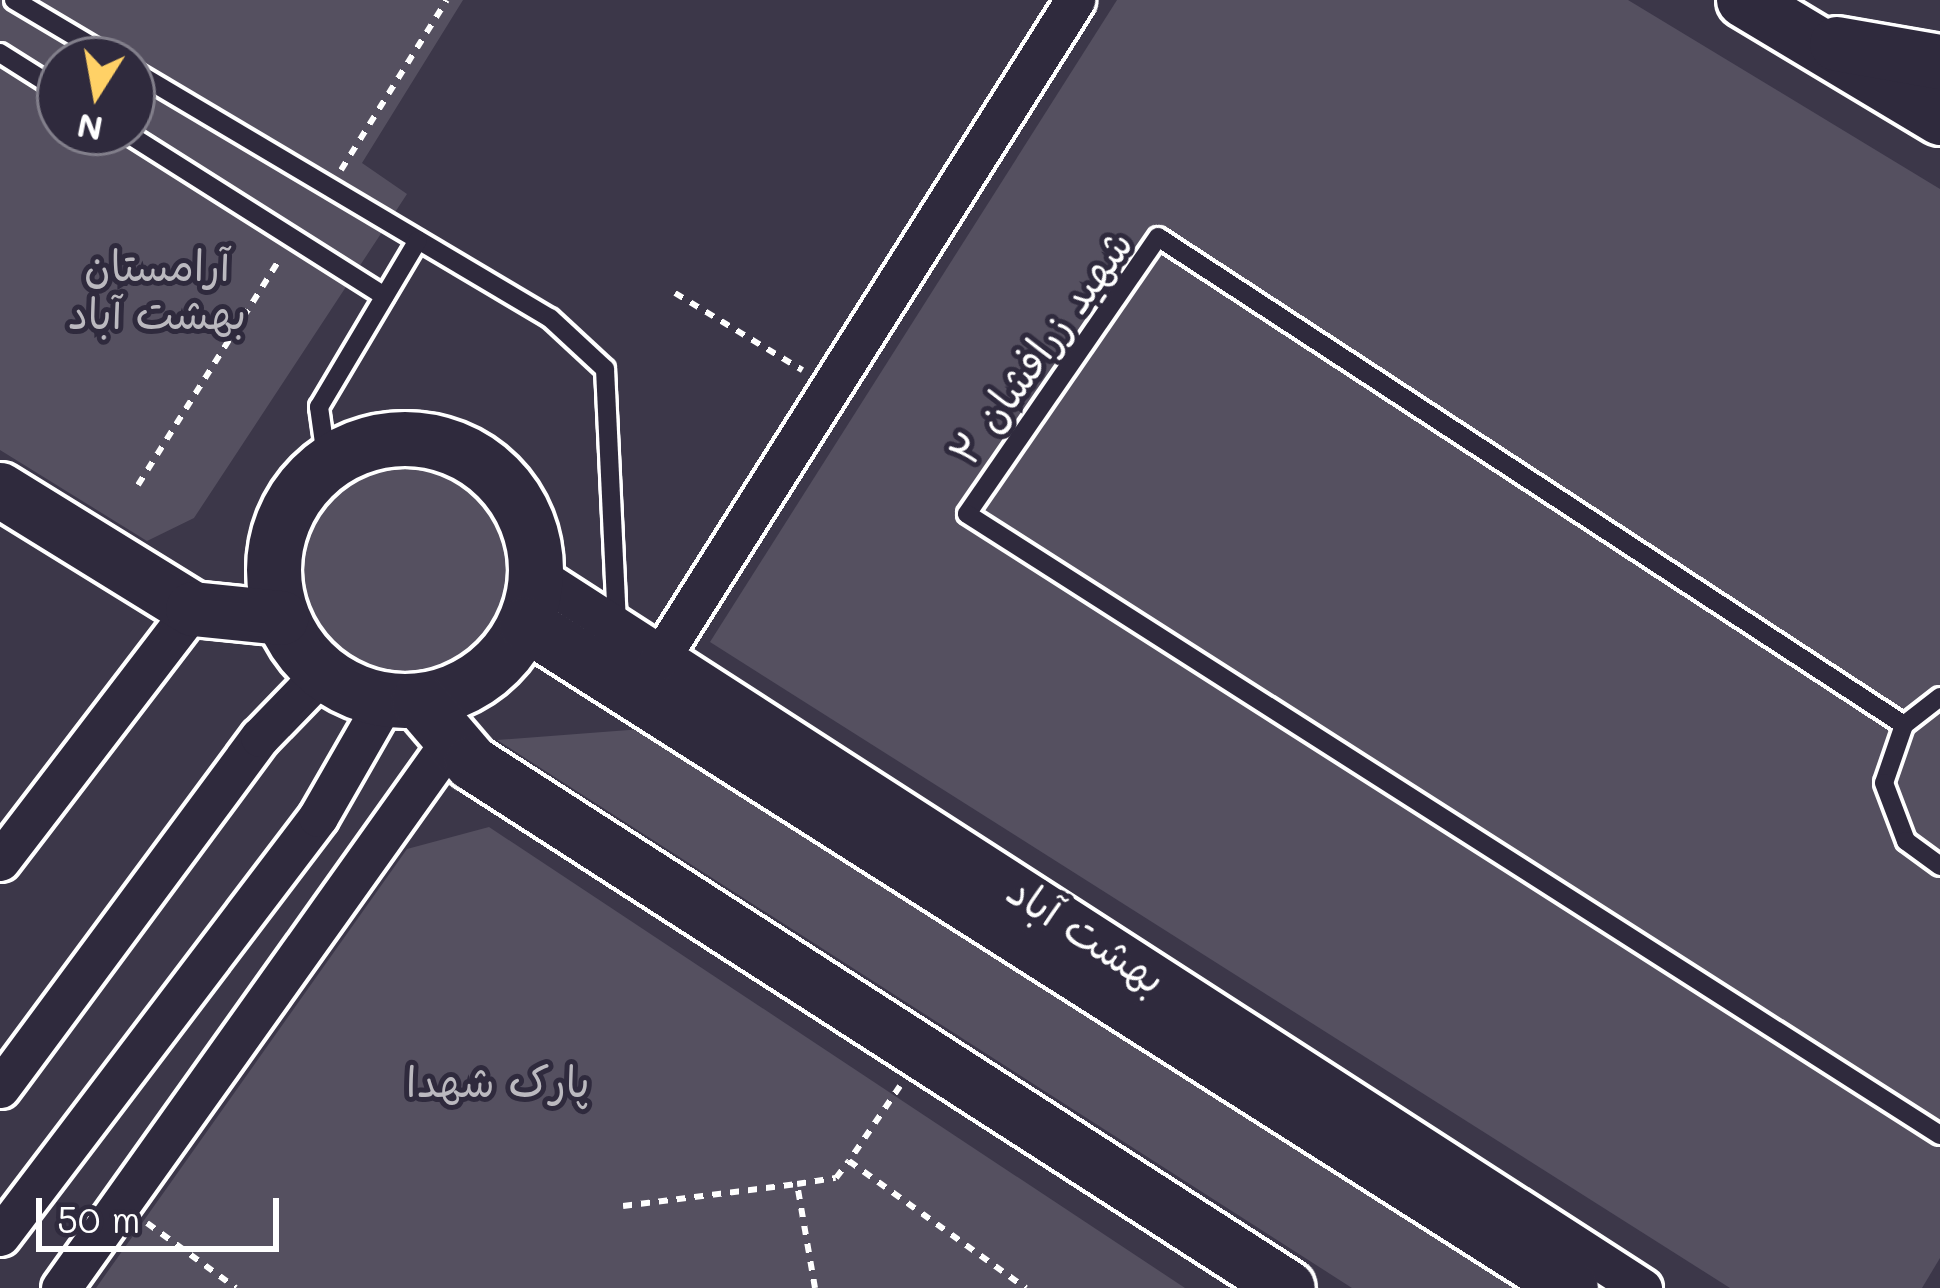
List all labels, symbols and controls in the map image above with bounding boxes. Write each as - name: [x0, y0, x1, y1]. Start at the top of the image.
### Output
- north arrow: [36, 36, 156, 156]
- text: N: [73, 105, 106, 152]
- street label: شهید زرافشان ۲: [938, 219, 1142, 475]
- park label: آرامستان بهشت آباد: [68, 240, 246, 338]
- street label: بهشت آباد: [998, 864, 1176, 1004]
- park label: پارک شهدا: [406, 1056, 590, 1106]
- scale bar: [42, 1174, 285, 1248]
- text: 50 m: [57, 1195, 140, 1242]

